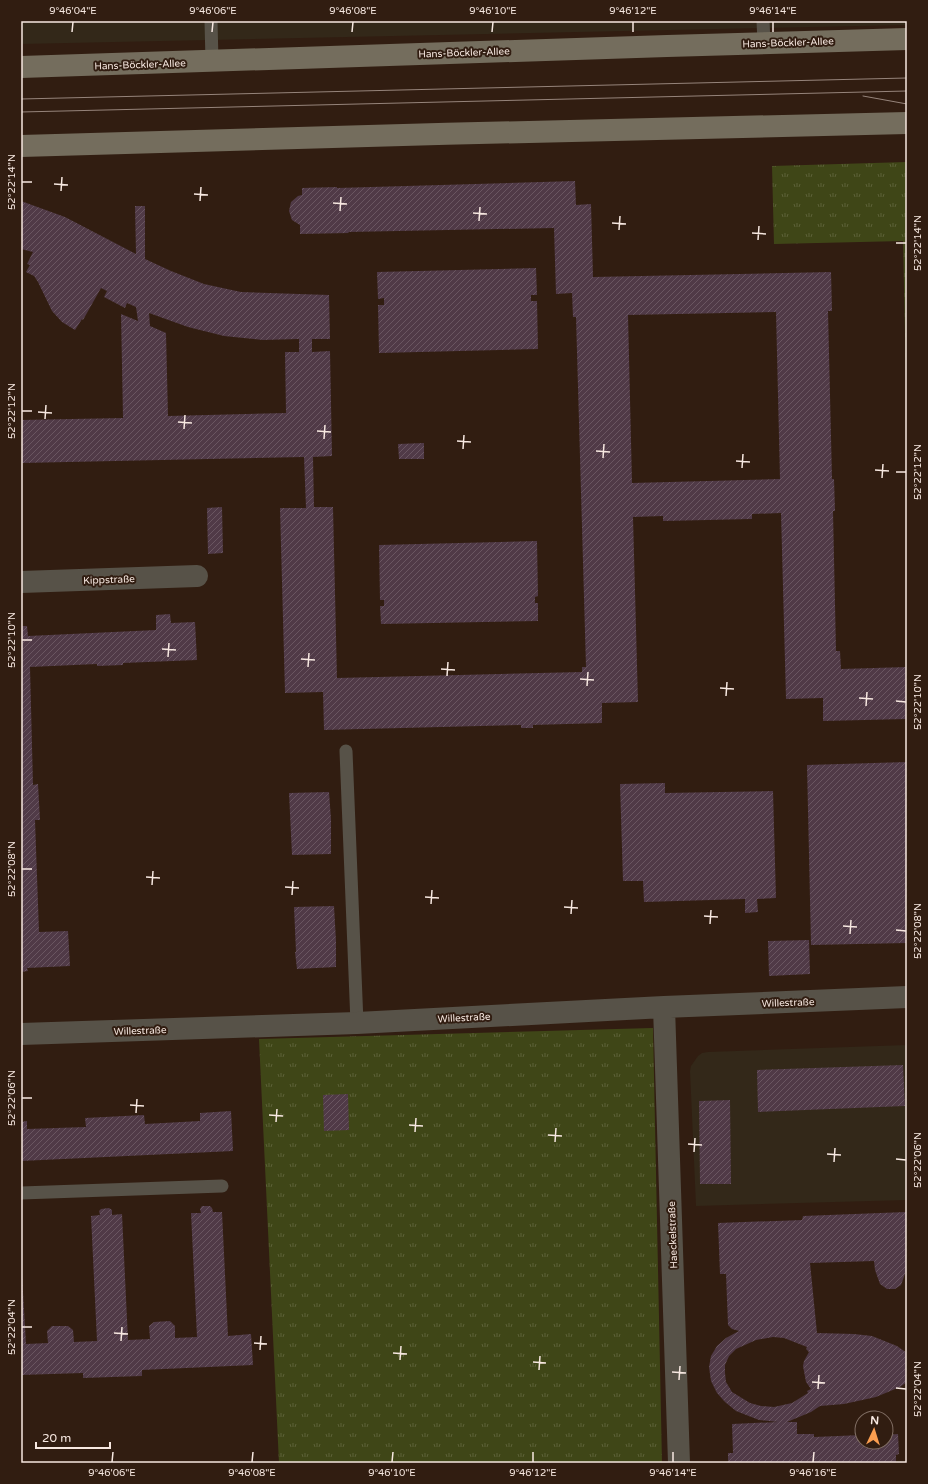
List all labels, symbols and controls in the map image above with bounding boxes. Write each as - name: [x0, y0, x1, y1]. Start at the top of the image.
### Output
- text: 9°46'04"E: [49, 5, 97, 17]
- text: 9°46'06"E: [189, 5, 237, 17]
- text: 9°46'08"E: [329, 5, 377, 17]
- text: 9°46'10"E: [469, 5, 517, 17]
- text: 9°46'12"E: [609, 5, 657, 17]
- text: 9°46'14"E: [749, 5, 797, 17]
- street label: Hans-Böckler-Allee: [742, 35, 834, 51]
- street label: Hans-Böckler-Allee: [418, 45, 510, 61]
- street label: Hans-Böckler-Allee: [94, 57, 186, 73]
- text: 52°22'14"N: [6, 154, 18, 210]
- text: 52°22'14"N: [912, 215, 924, 271]
- text: 52°22'12"N: [6, 383, 18, 439]
- text: 52°22'12"N: [912, 444, 924, 500]
- street label: Kippstraße: [83, 573, 135, 587]
- text: 52°22'10"N: [6, 612, 18, 668]
- text: 52°22'10"N: [912, 674, 924, 730]
- text: 52°22'08"N: [6, 841, 18, 897]
- text: 52°22'08"N: [912, 903, 924, 959]
- street label: Willestraße: [761, 996, 815, 1010]
- street label: Willestraße: [437, 1011, 491, 1025]
- street label: Willestraße: [113, 1024, 167, 1038]
- text: 52°22'06"N: [6, 1070, 18, 1126]
- text: 52°22'06"N: [912, 1132, 924, 1188]
- street label: Haeckelstraße: [666, 1201, 680, 1269]
- text: 52°22'04"N: [6, 1299, 18, 1355]
- text: 52°22'04"N: [912, 1361, 924, 1417]
- north arrow: [854, 1410, 894, 1450]
- text: N: [870, 1414, 880, 1427]
- scale bar: [36, 1424, 110, 1450]
- text: 20 m: [42, 1431, 71, 1445]
- text: 9°46'06"E: [88, 1467, 136, 1479]
- text: 9°46'08"E: [228, 1467, 276, 1479]
- text: 9°46'10"E: [368, 1467, 416, 1479]
- text: 9°46'12"E: [509, 1467, 557, 1479]
- text: 9°46'14"E: [649, 1467, 697, 1479]
- text: 9°46'16"E: [789, 1467, 837, 1479]

